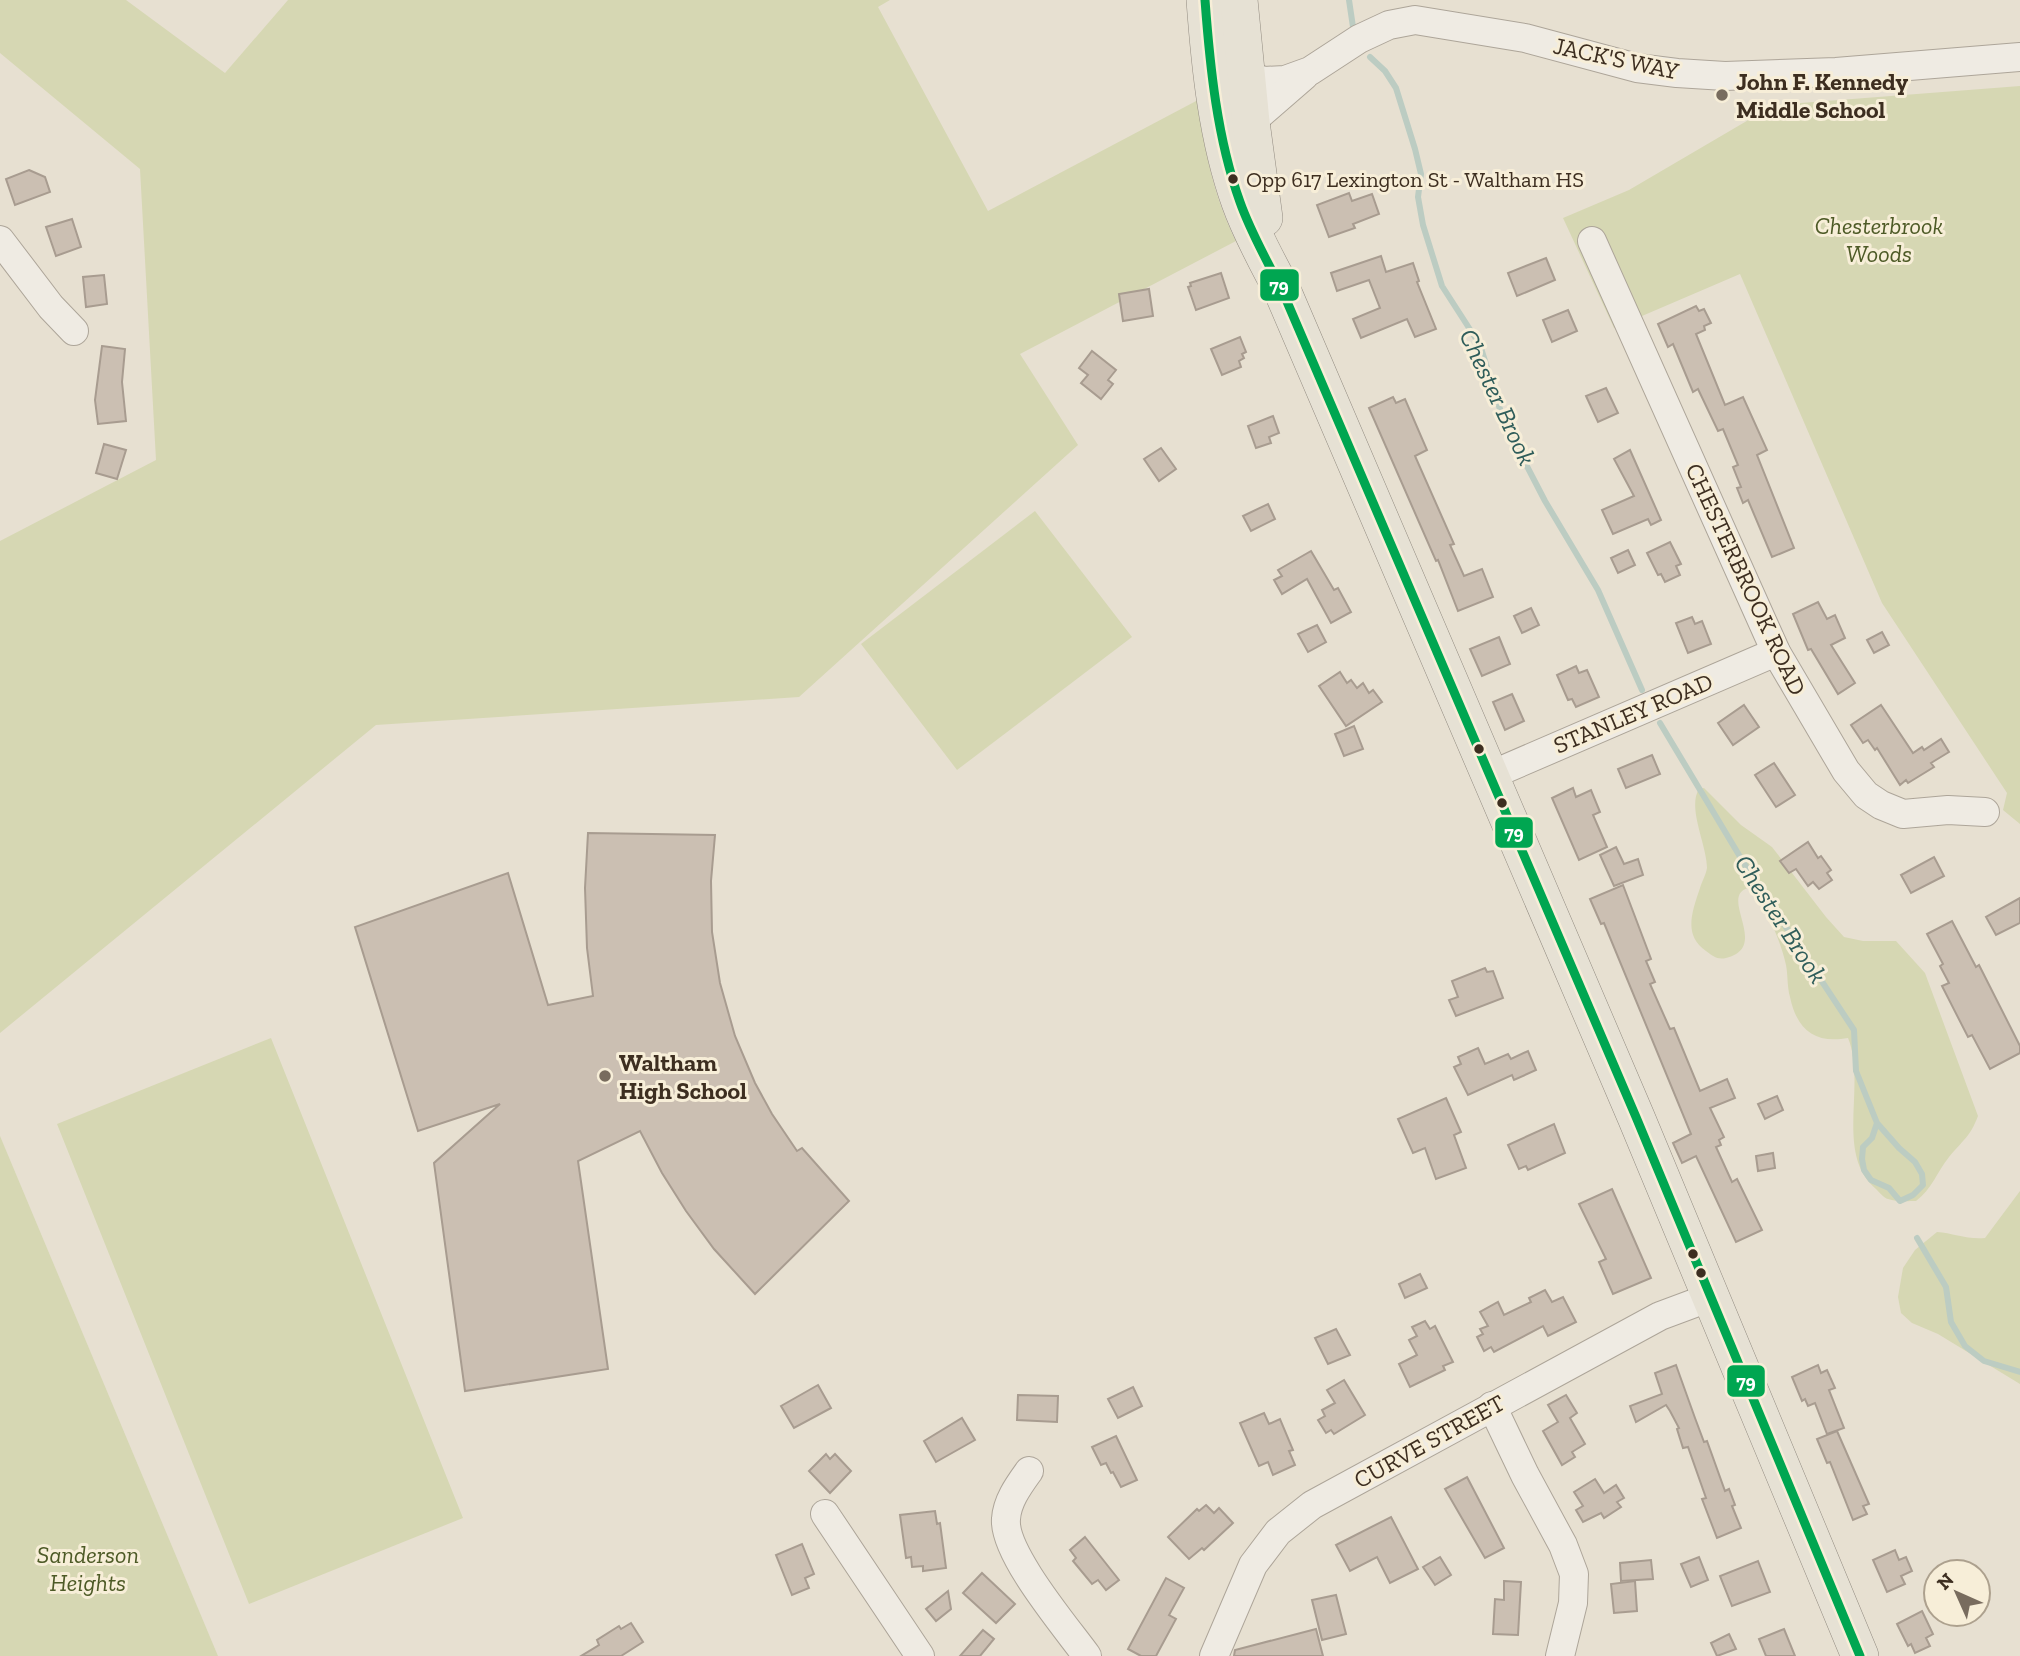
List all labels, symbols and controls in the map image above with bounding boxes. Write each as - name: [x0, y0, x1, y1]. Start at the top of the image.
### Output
- street label: JACK'S WAY: [1551, 31, 1682, 85]
- place label: John F. Kennedy Middle School: [1736, 67, 1908, 124]
- marker: John F. Kennedy Middle School: [1714, 87, 1730, 103]
- place label: Opp 617 Lexington St - Waltham HS: [1246, 166, 1584, 193]
- marker: Opp 617 Lexington St - Waltham HS: [1226, 172, 1240, 186]
- park label: Chesterbrook Woods: [1815, 211, 1944, 268]
- line badge: 79: [1259, 268, 1300, 302]
- text: 79: [1269, 274, 1289, 297]
- water label: Chester Brook: [1452, 324, 1544, 470]
- street label: CHESTERBROOK ROAD: [1679, 458, 1813, 700]
- street label: STANLEY ROAD: [1549, 666, 1717, 760]
- unlabelled marker: [1472, 742, 1486, 756]
- unlabelled marker: [1495, 796, 1509, 810]
- line badge: 79: [1494, 816, 1534, 849]
- text: 79: [1504, 821, 1524, 844]
- water label: Chester Brook: [1728, 849, 1834, 989]
- place label: Waltham High School: [619, 1048, 747, 1105]
- marker: Waltham High School: [597, 1068, 613, 1084]
- unlabelled marker: [1686, 1247, 1700, 1261]
- unlabelled marker: [1694, 1266, 1708, 1280]
- line badge: 79: [1726, 1364, 1766, 1398]
- text: 79: [1736, 1370, 1756, 1393]
- street label: CURVE STREET: [1349, 1388, 1509, 1494]
- park label: Sanderson Heights: [37, 1540, 139, 1597]
- north arrow: [1922, 1558, 1992, 1628]
- text: N: [1932, 1568, 1959, 1595]

